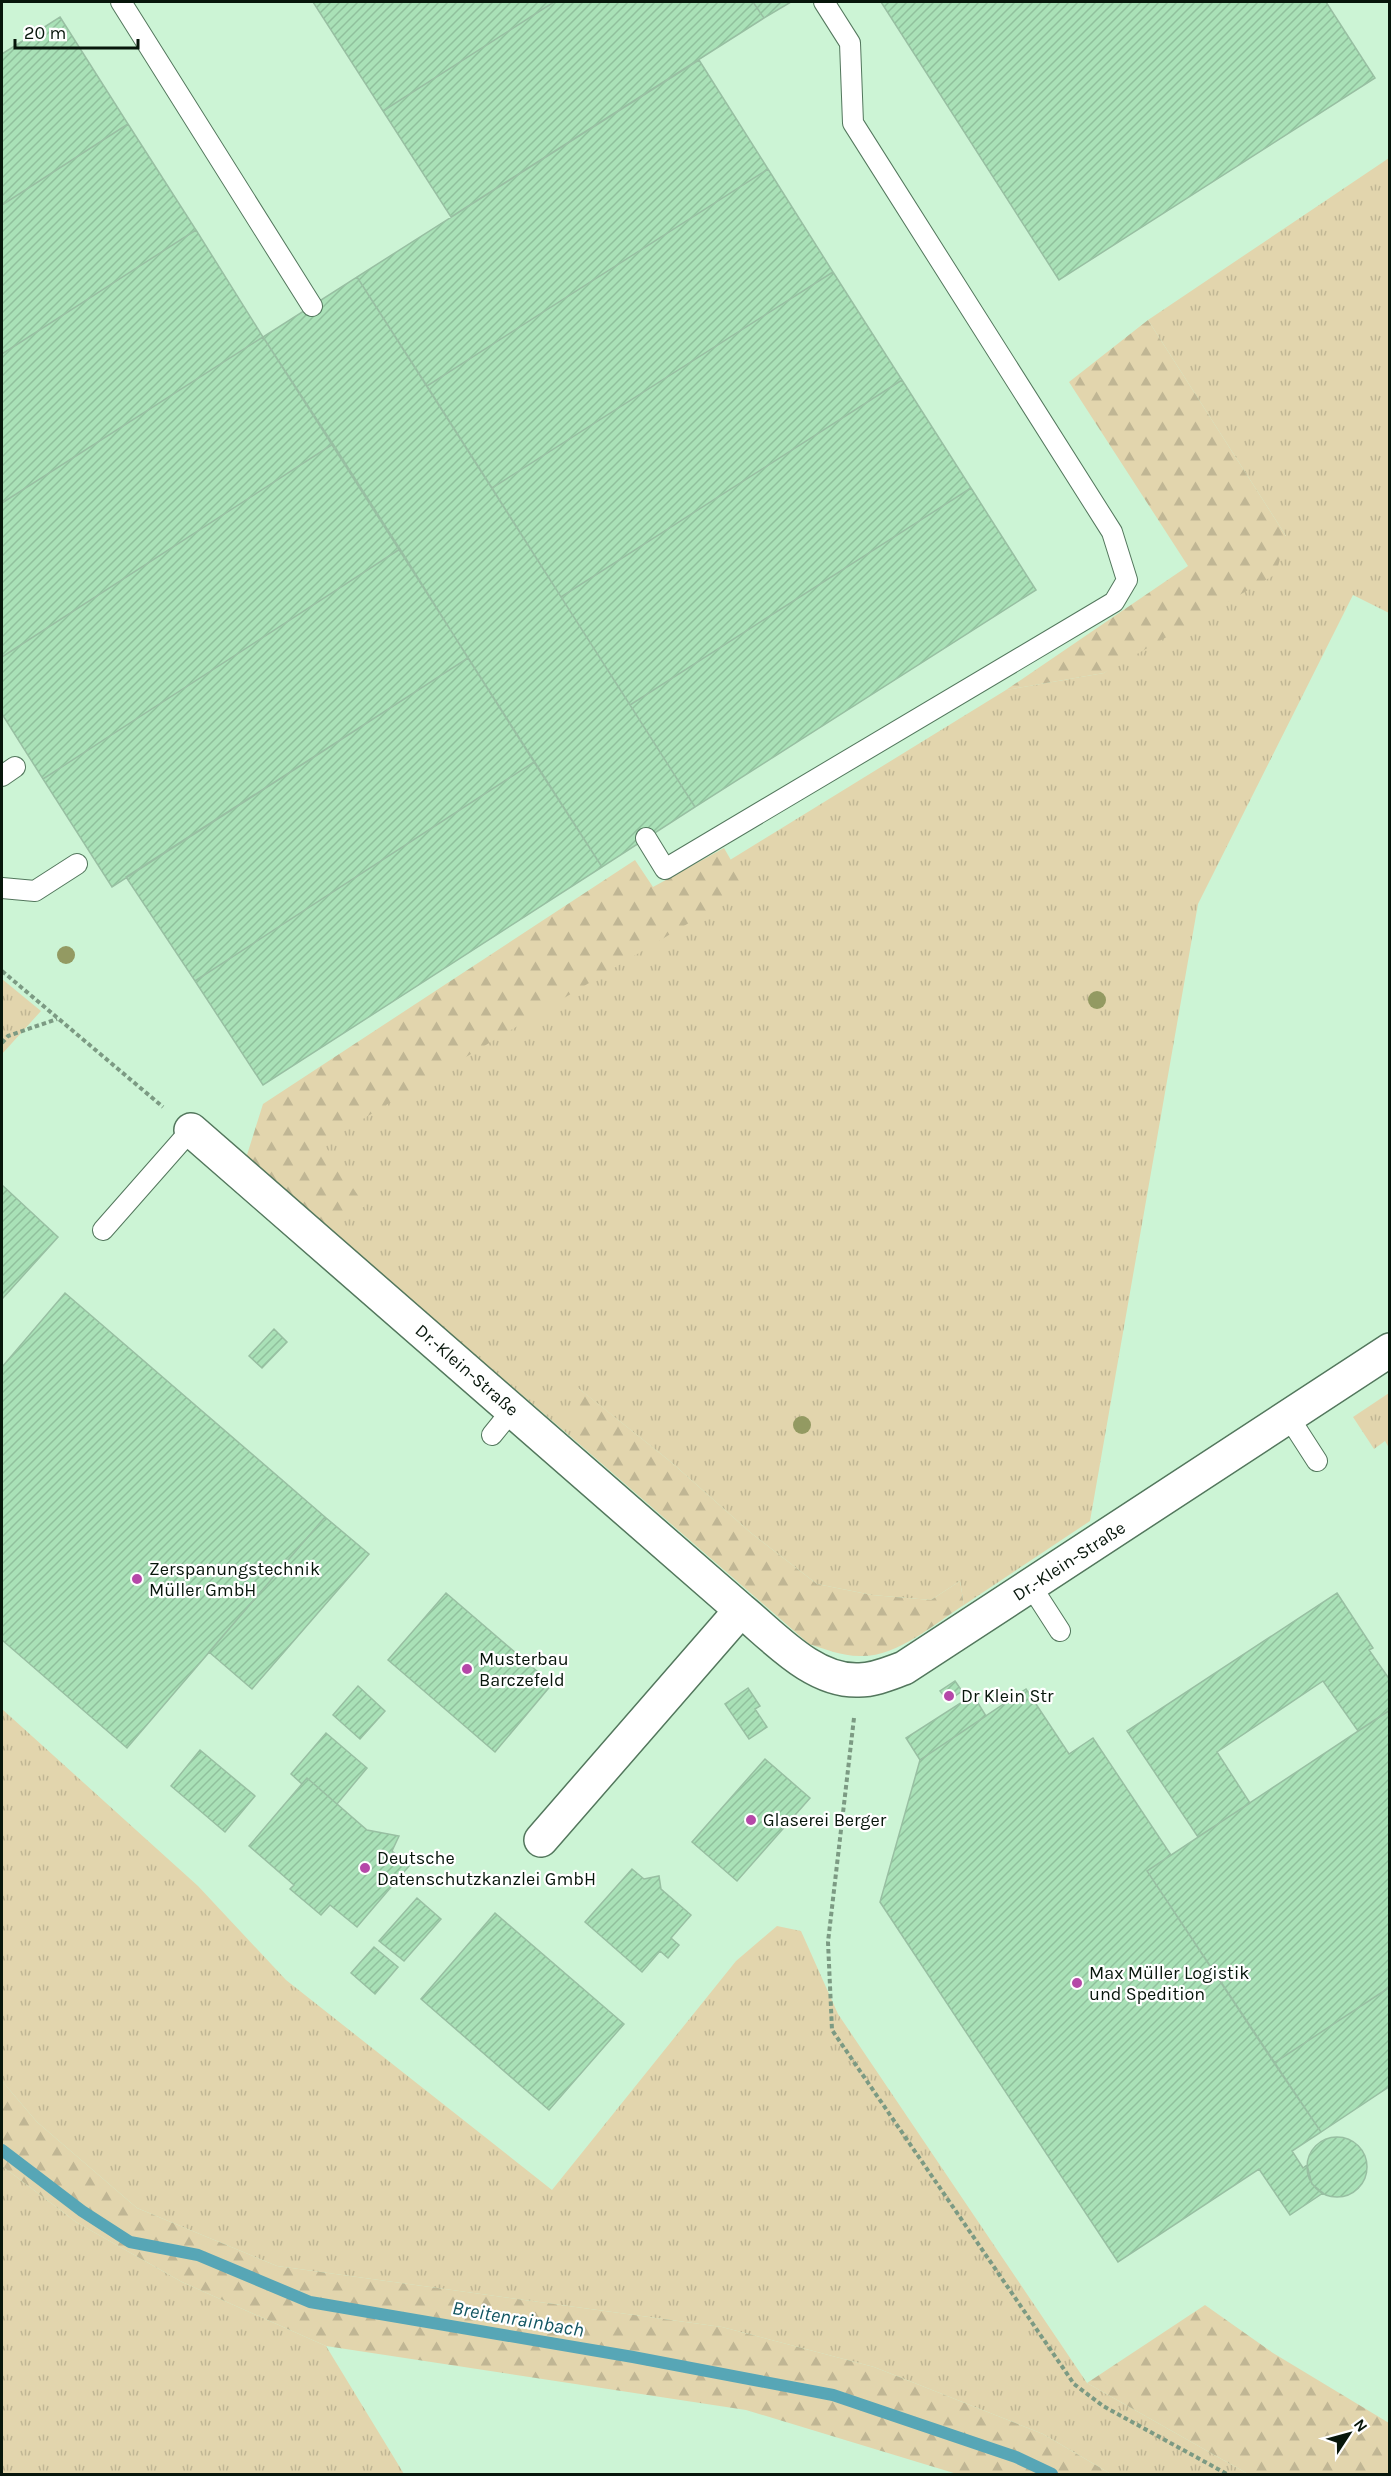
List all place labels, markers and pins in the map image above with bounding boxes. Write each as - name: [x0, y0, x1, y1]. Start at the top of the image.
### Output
- place label: Zerspanungstechnik Müller GmbH: [149, 1558, 320, 1601]
- marker: Zerspanungstechnik Müller GmbH: [130, 1572, 144, 1586]
- place label: Musterbau Barczefeld: [479, 1648, 569, 1691]
- marker: Musterbau Barczefeld: [460, 1662, 474, 1676]
- place label: Dr Klein Str: [961, 1685, 1054, 1707]
- marker: Dr Klein Str: [942, 1689, 956, 1703]
- place label: Glaserei Berger: [763, 1809, 887, 1831]
- marker: Glaserei Berger: [744, 1813, 758, 1827]
- place label: Deutsche Datenschutzkanzlei GmbH: [377, 1847, 596, 1890]
- marker: Deutsche Datenschutzkanzlei GmbH: [358, 1861, 372, 1875]
- place label: Max Müller Logistik und Spedition: [1089, 1962, 1249, 2005]
- marker: Max Müller Logistik und Spedition: [1070, 1976, 1084, 1990]

